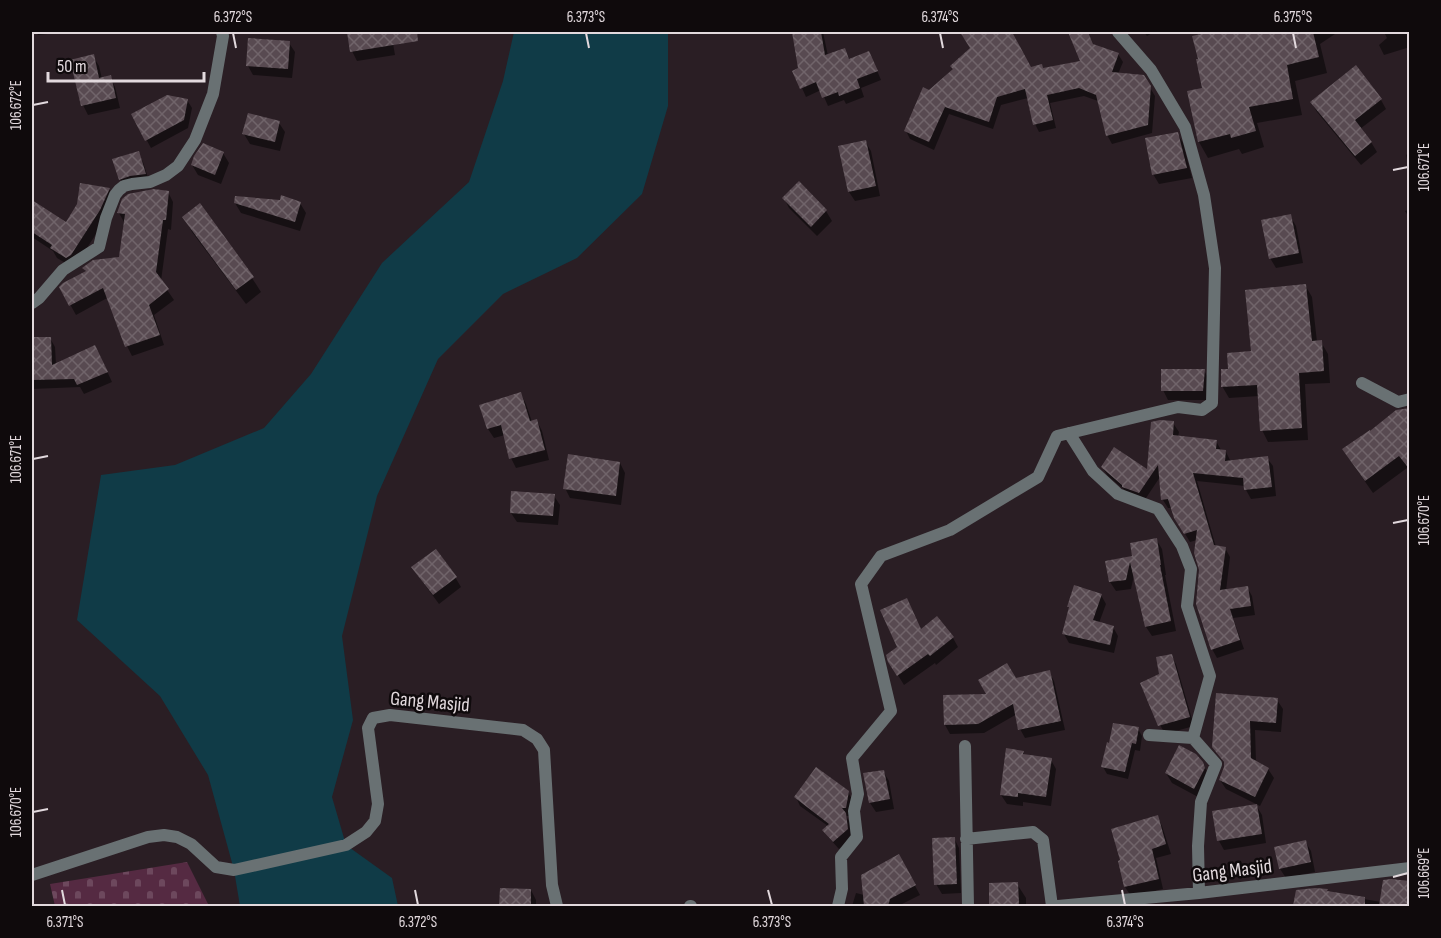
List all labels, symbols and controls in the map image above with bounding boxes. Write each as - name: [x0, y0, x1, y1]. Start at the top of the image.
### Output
- text: 6.372°S: [214, 8, 252, 27]
- text: 6.373°S: [567, 8, 605, 27]
- text: 6.374°S: [921, 8, 959, 27]
- text: 6.375°S: [1274, 8, 1312, 27]
- scale bar: [48, 45, 204, 83]
- text: 50 m: [57, 56, 87, 77]
- text: 106.672°E: [7, 80, 26, 130]
- text: 106.671°E: [1415, 143, 1434, 191]
- text: 106.671°E: [7, 435, 26, 483]
- text: 106.670°E: [1415, 495, 1434, 545]
- street label: Gang Masjid: [389, 687, 471, 717]
- text: 106.670°E: [7, 787, 26, 837]
- text: 106.669°E: [1415, 847, 1434, 899]
- street label: Gang Masjid: [1191, 854, 1273, 888]
- text: 6.371°S: [47, 913, 83, 932]
- text: 6.372°S: [399, 913, 437, 932]
- text: 6.373°S: [753, 913, 791, 932]
- text: 6.374°S: [1106, 913, 1144, 932]

